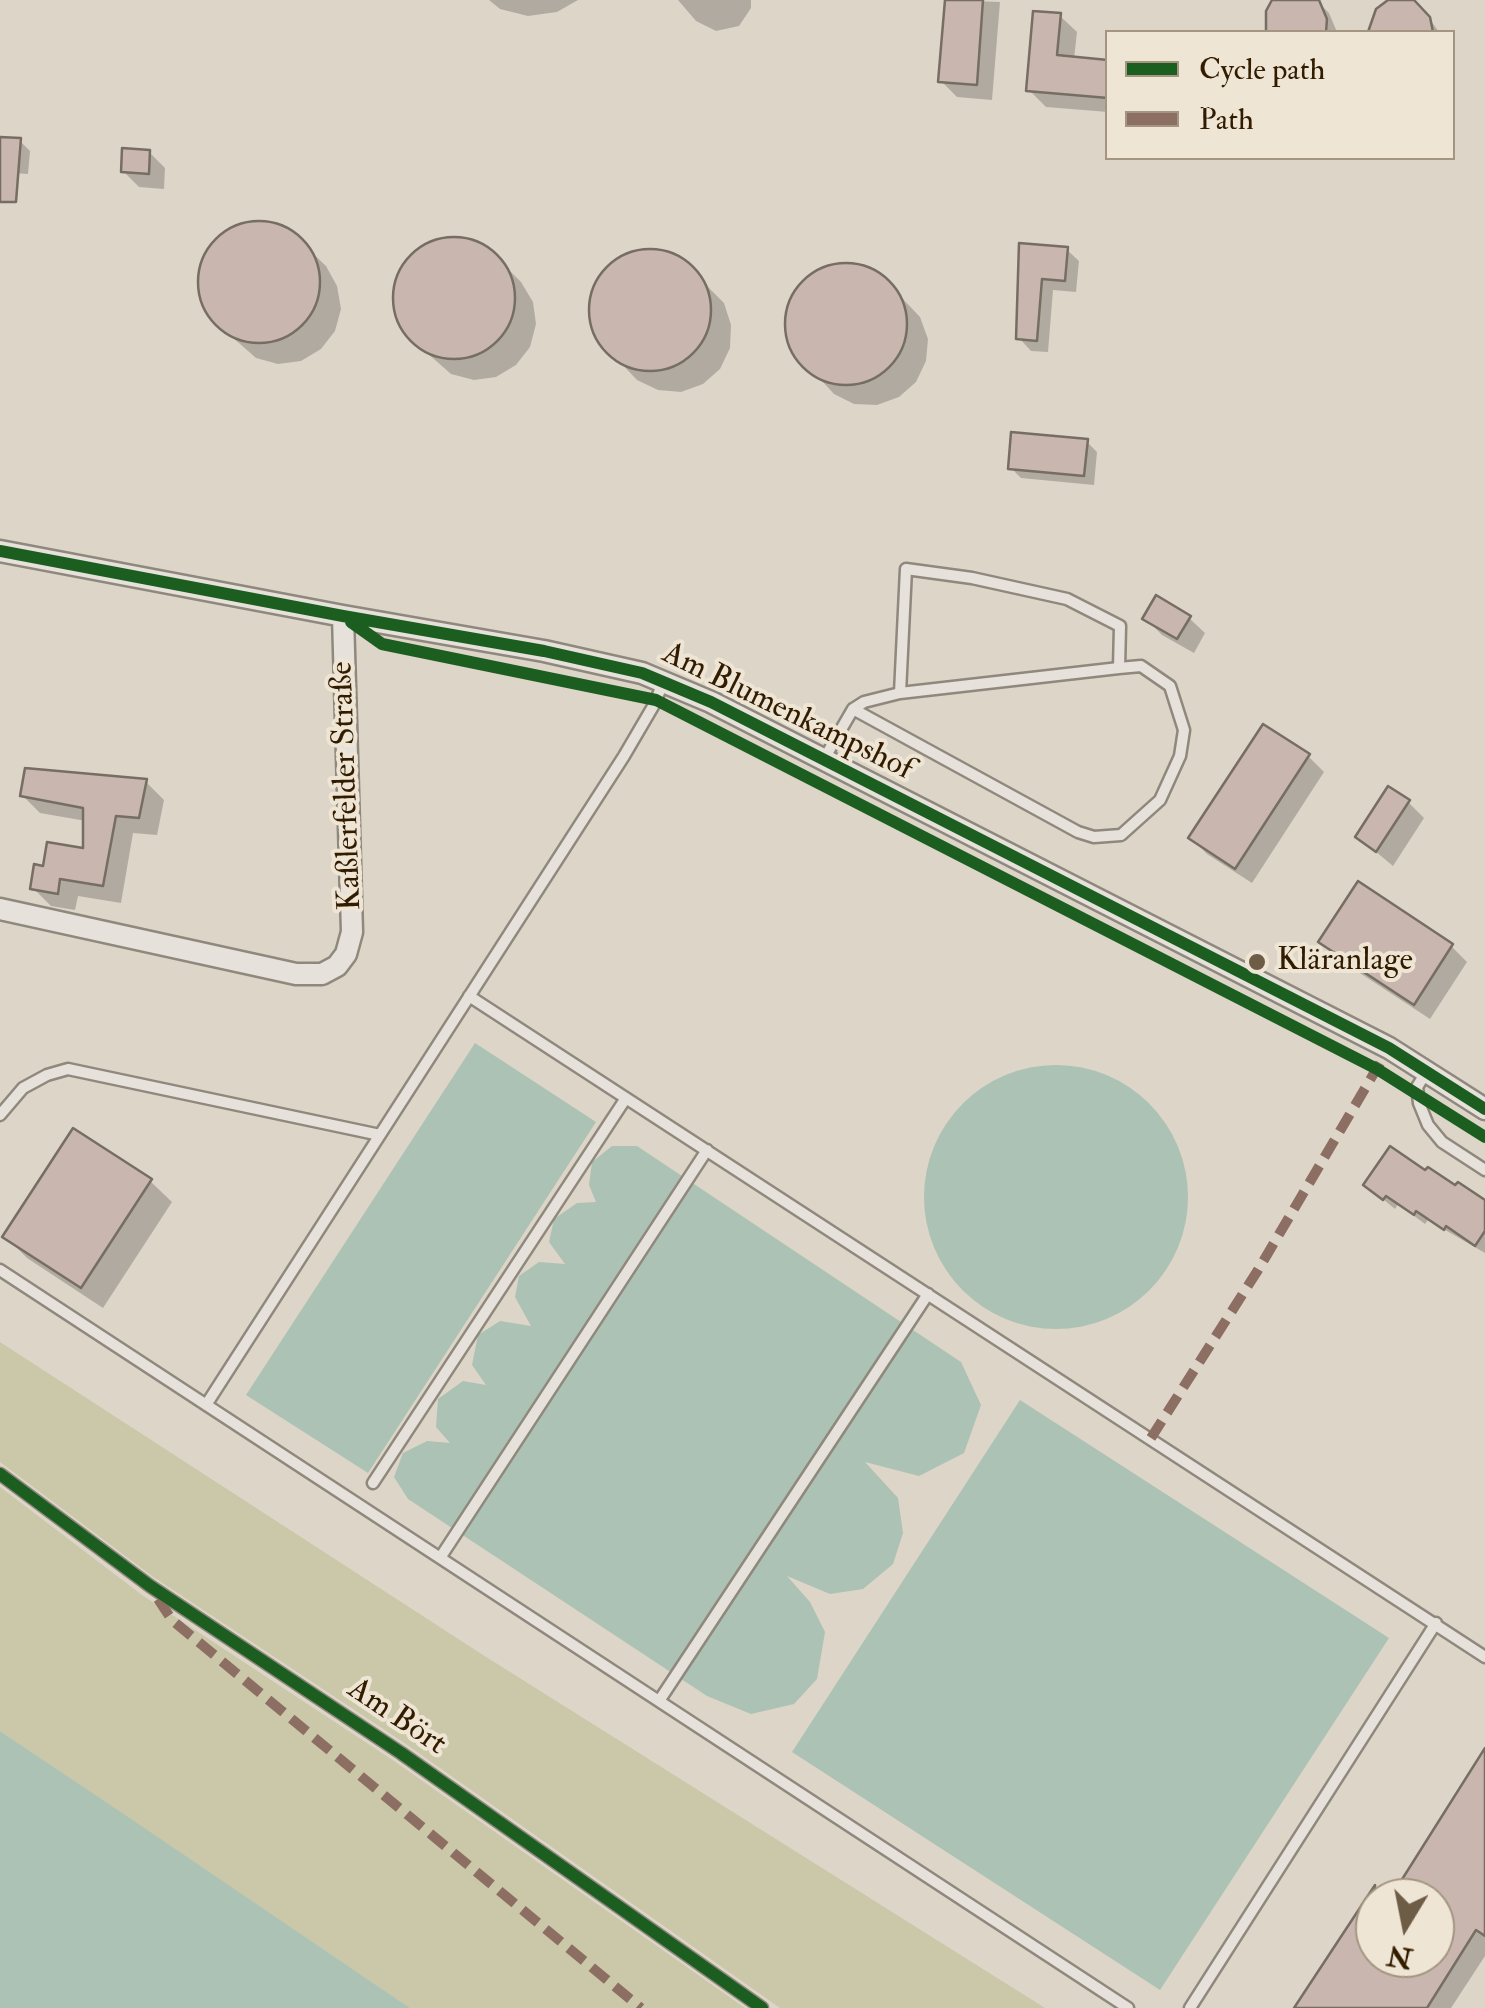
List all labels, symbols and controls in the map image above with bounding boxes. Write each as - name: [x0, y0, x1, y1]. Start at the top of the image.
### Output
- legend: [1105, 30, 1455, 160]
- text: Cycle path: [1199, 51, 1325, 88]
- text: Path: [1199, 101, 1254, 138]
- street label: Am Blumenkampshof: [655, 636, 919, 790]
- street label: Kaßlerfelder Straße: [324, 661, 372, 911]
- place label: Kläranlage: [1277, 943, 1413, 981]
- marker: Kläranlage: [1246, 951, 1268, 973]
- street label: Am Bört: [339, 1671, 453, 1765]
- north arrow: [1355, 1878, 1455, 1978]
- text: N: [1385, 1937, 1415, 1975]

